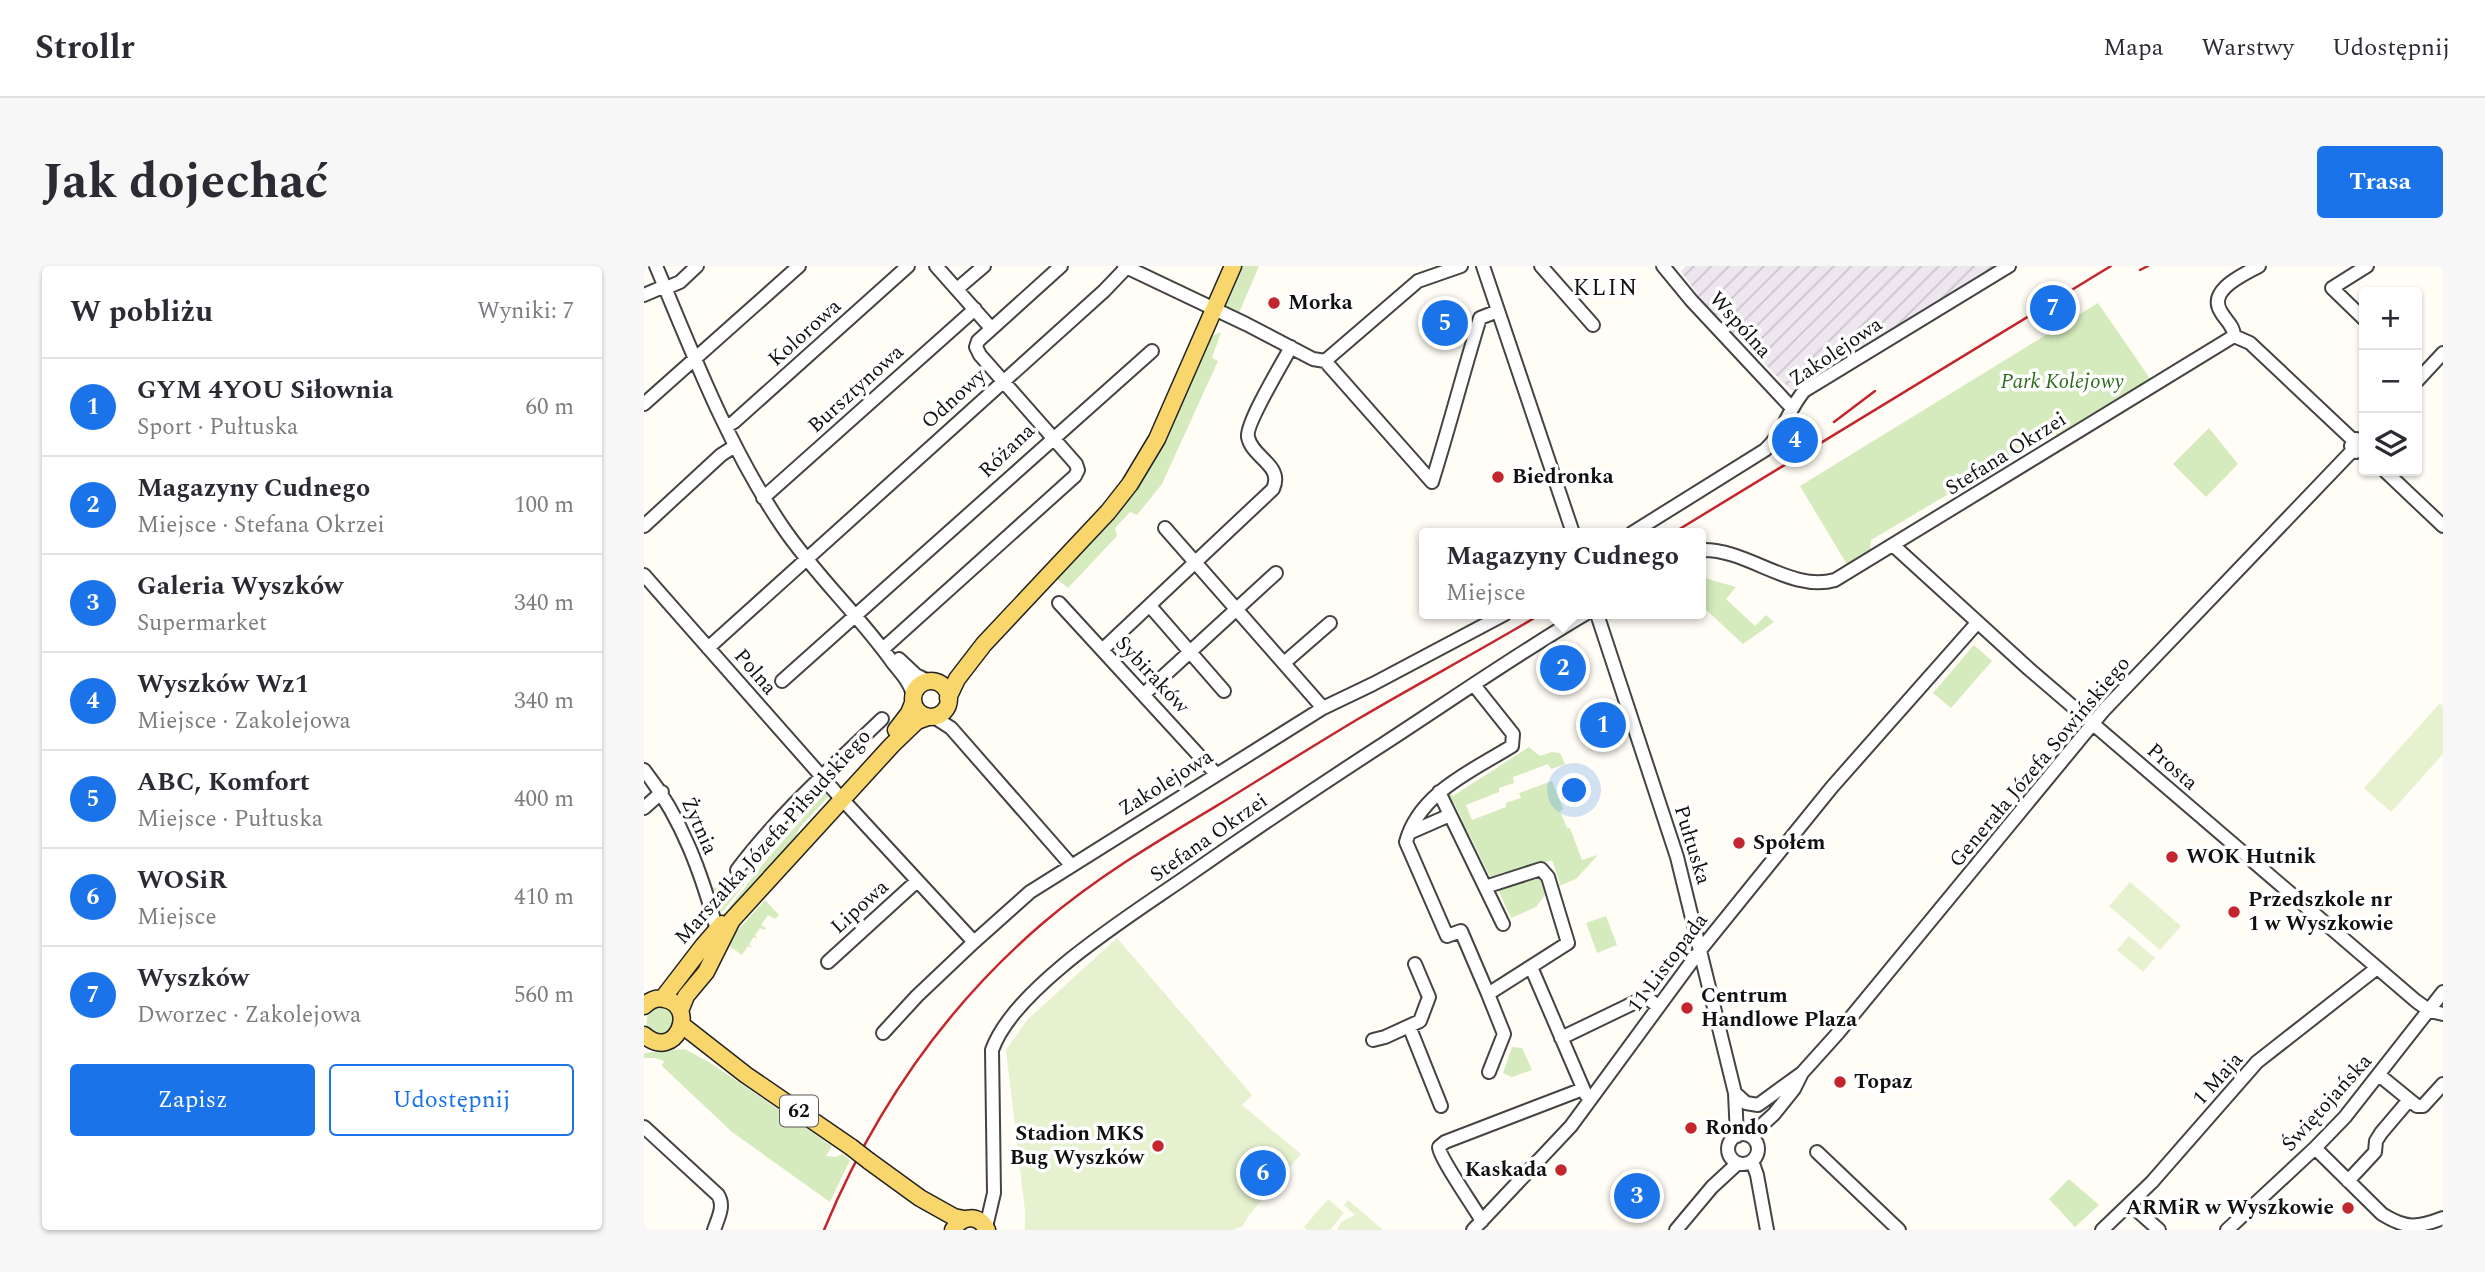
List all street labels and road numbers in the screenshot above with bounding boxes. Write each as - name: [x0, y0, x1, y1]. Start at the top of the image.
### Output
- street label: Wspólna: [1701, 284, 1779, 366]
- street label: Kolorowa: [761, 291, 849, 375]
- street label: Zakolejowa: [1783, 308, 1890, 395]
- street label: Bursztynowa: [801, 336, 912, 441]
- street label: Odnowy: [914, 360, 994, 437]
- street label: Stefana Okrzei: [1939, 404, 2073, 504]
- street label: Różana: [972, 415, 1043, 486]
- street label: Sybiraków: [1107, 629, 1198, 722]
- street label: Polna: [726, 642, 785, 703]
- street label: Generała Józefa Sowińskiego: [1942, 649, 2138, 875]
- street label: Marszałka Józefa Piłsudskiego: [667, 722, 879, 952]
- street label: Prosta: [2139, 735, 2205, 799]
- street label: Zakolejowa: [1112, 741, 1220, 825]
- street label: Stefana Okrzei: [1143, 785, 1275, 891]
- street label: Żytnia: [672, 792, 726, 861]
- street label: Pułtuska: [1665, 801, 1719, 889]
- street label: Lipowa: [824, 871, 897, 942]
- street label: 11 Listopada: [1620, 906, 1717, 1020]
- street label: 1 Maja: [2185, 1044, 2251, 1113]
- street label: Świętojańska: [2274, 1046, 2380, 1159]
- road number: 62: [780, 1096, 818, 1126]

